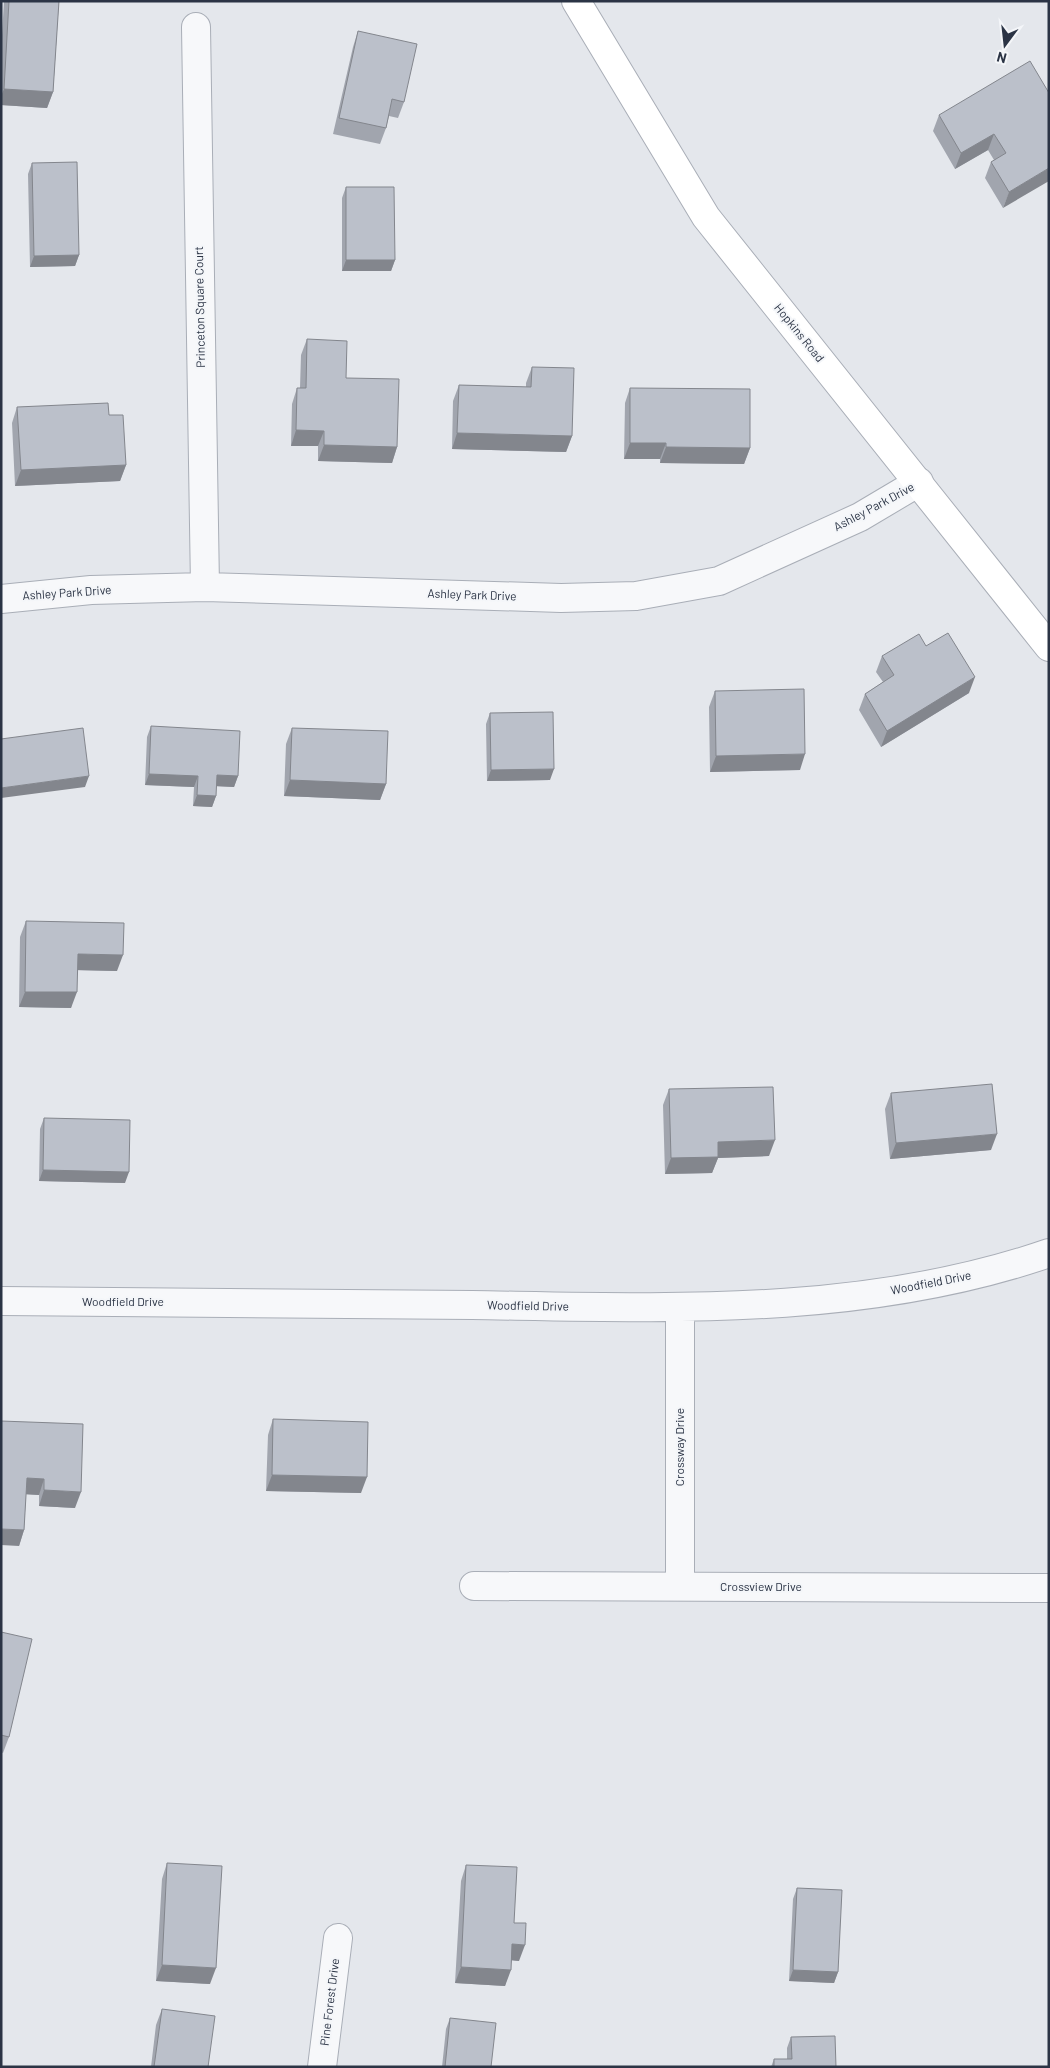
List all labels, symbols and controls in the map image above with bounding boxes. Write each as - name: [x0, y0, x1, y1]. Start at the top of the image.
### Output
- north arrow: [980, 20, 1030, 70]
- text: N: [995, 49, 1008, 67]
- street label: Princeton Square Court: [191, 246, 207, 368]
- street label: Hopkins Road: [772, 300, 828, 364]
- street label: Ashley Park Drive: [831, 479, 916, 533]
- street label: Ashley Park Drive: [22, 582, 112, 602]
- street label: Ashley Park Drive: [427, 585, 517, 603]
- street label: Woodfield Drive: [889, 1267, 972, 1297]
- street label: Woodfield Drive: [82, 1294, 164, 1308]
- street label: Woodfield Drive: [487, 1297, 569, 1313]
- street label: Crossway Drive: [672, 1408, 686, 1486]
- street label: Crossview Drive: [720, 1579, 802, 1593]
- street label: Pine Forest Drive: [317, 1957, 341, 2046]

